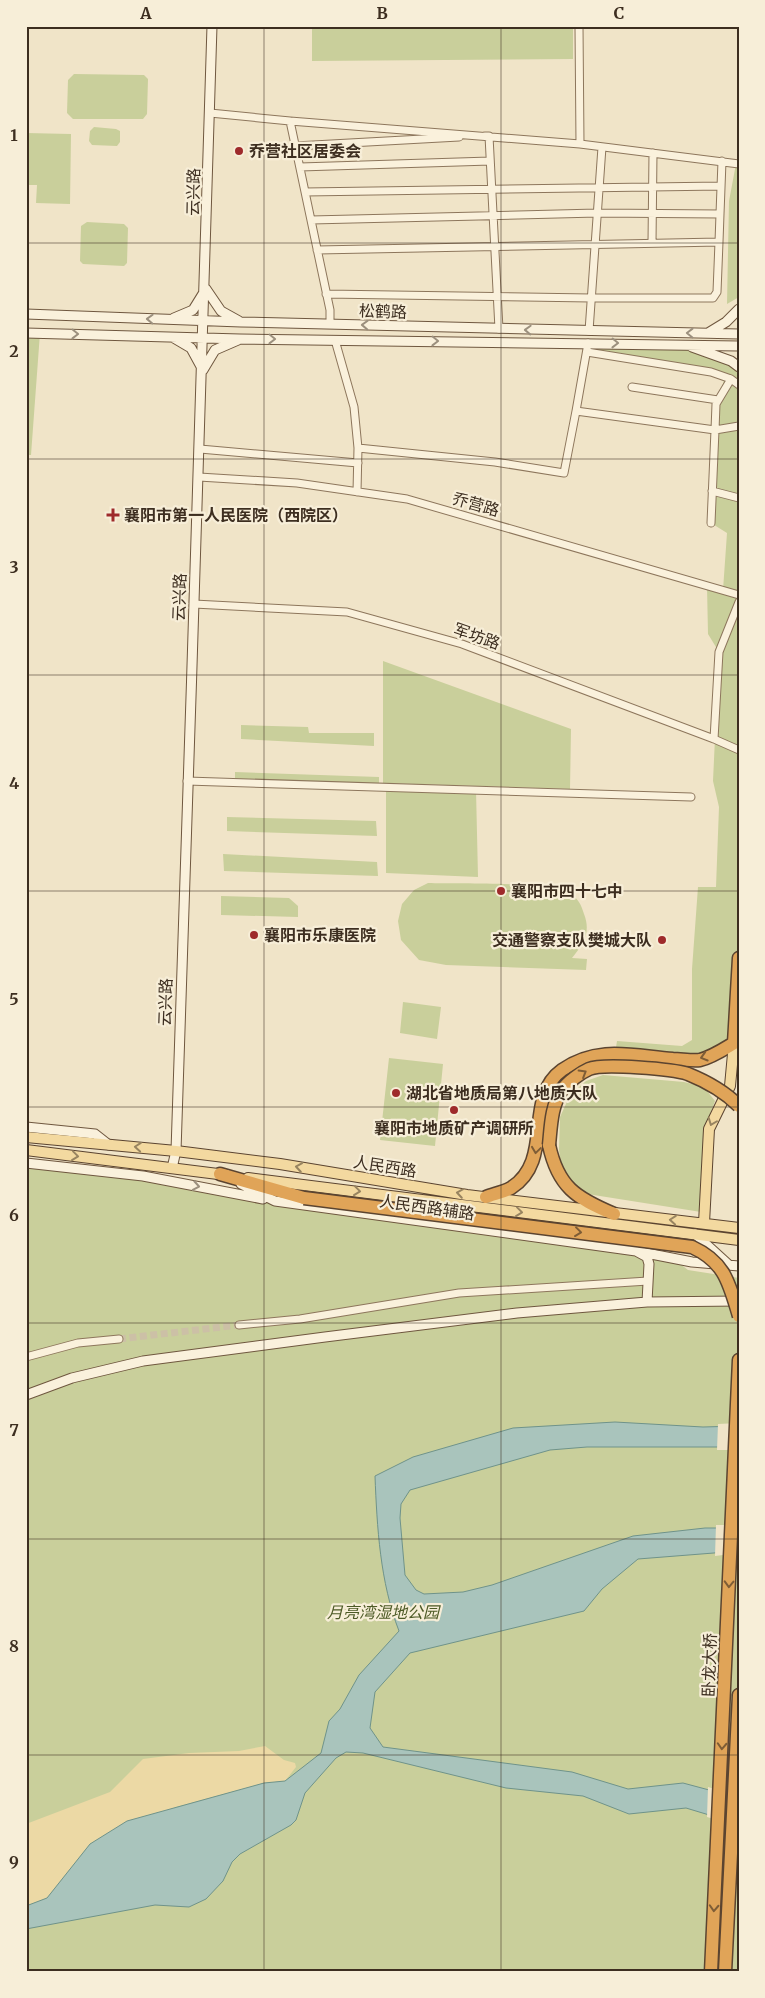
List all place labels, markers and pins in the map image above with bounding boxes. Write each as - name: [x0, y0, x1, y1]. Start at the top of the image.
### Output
- place label: 乔营社区居委会: [249, 141, 361, 161]
- marker: 乔营社区居委会: [233, 145, 245, 157]
- place label: 襄阳市第一人民医院（西院区）: [124, 505, 348, 525]
- marker: 襄阳市第一人民医院（西院区）: [106, 508, 120, 522]
- place label: 襄阳市四十七中: [511, 881, 623, 901]
- marker: 襄阳市四十七中: [495, 885, 507, 897]
- place label: 襄阳市乐康医院: [264, 925, 376, 945]
- marker: 襄阳市乐康医院: [248, 929, 260, 941]
- place label: 交通警察支队樊城大队: [492, 930, 652, 950]
- marker: 交通警察支队樊城大队: [656, 934, 668, 946]
- place label: 湖北省地质局第八地质大队: [406, 1083, 598, 1103]
- marker: 湖北省地质局第八地质大队: [390, 1087, 402, 1099]
- marker: 襄阳市地质矿产调研所: [448, 1104, 460, 1116]
- place label: 襄阳市地质矿产调研所: [374, 1118, 534, 1138]

